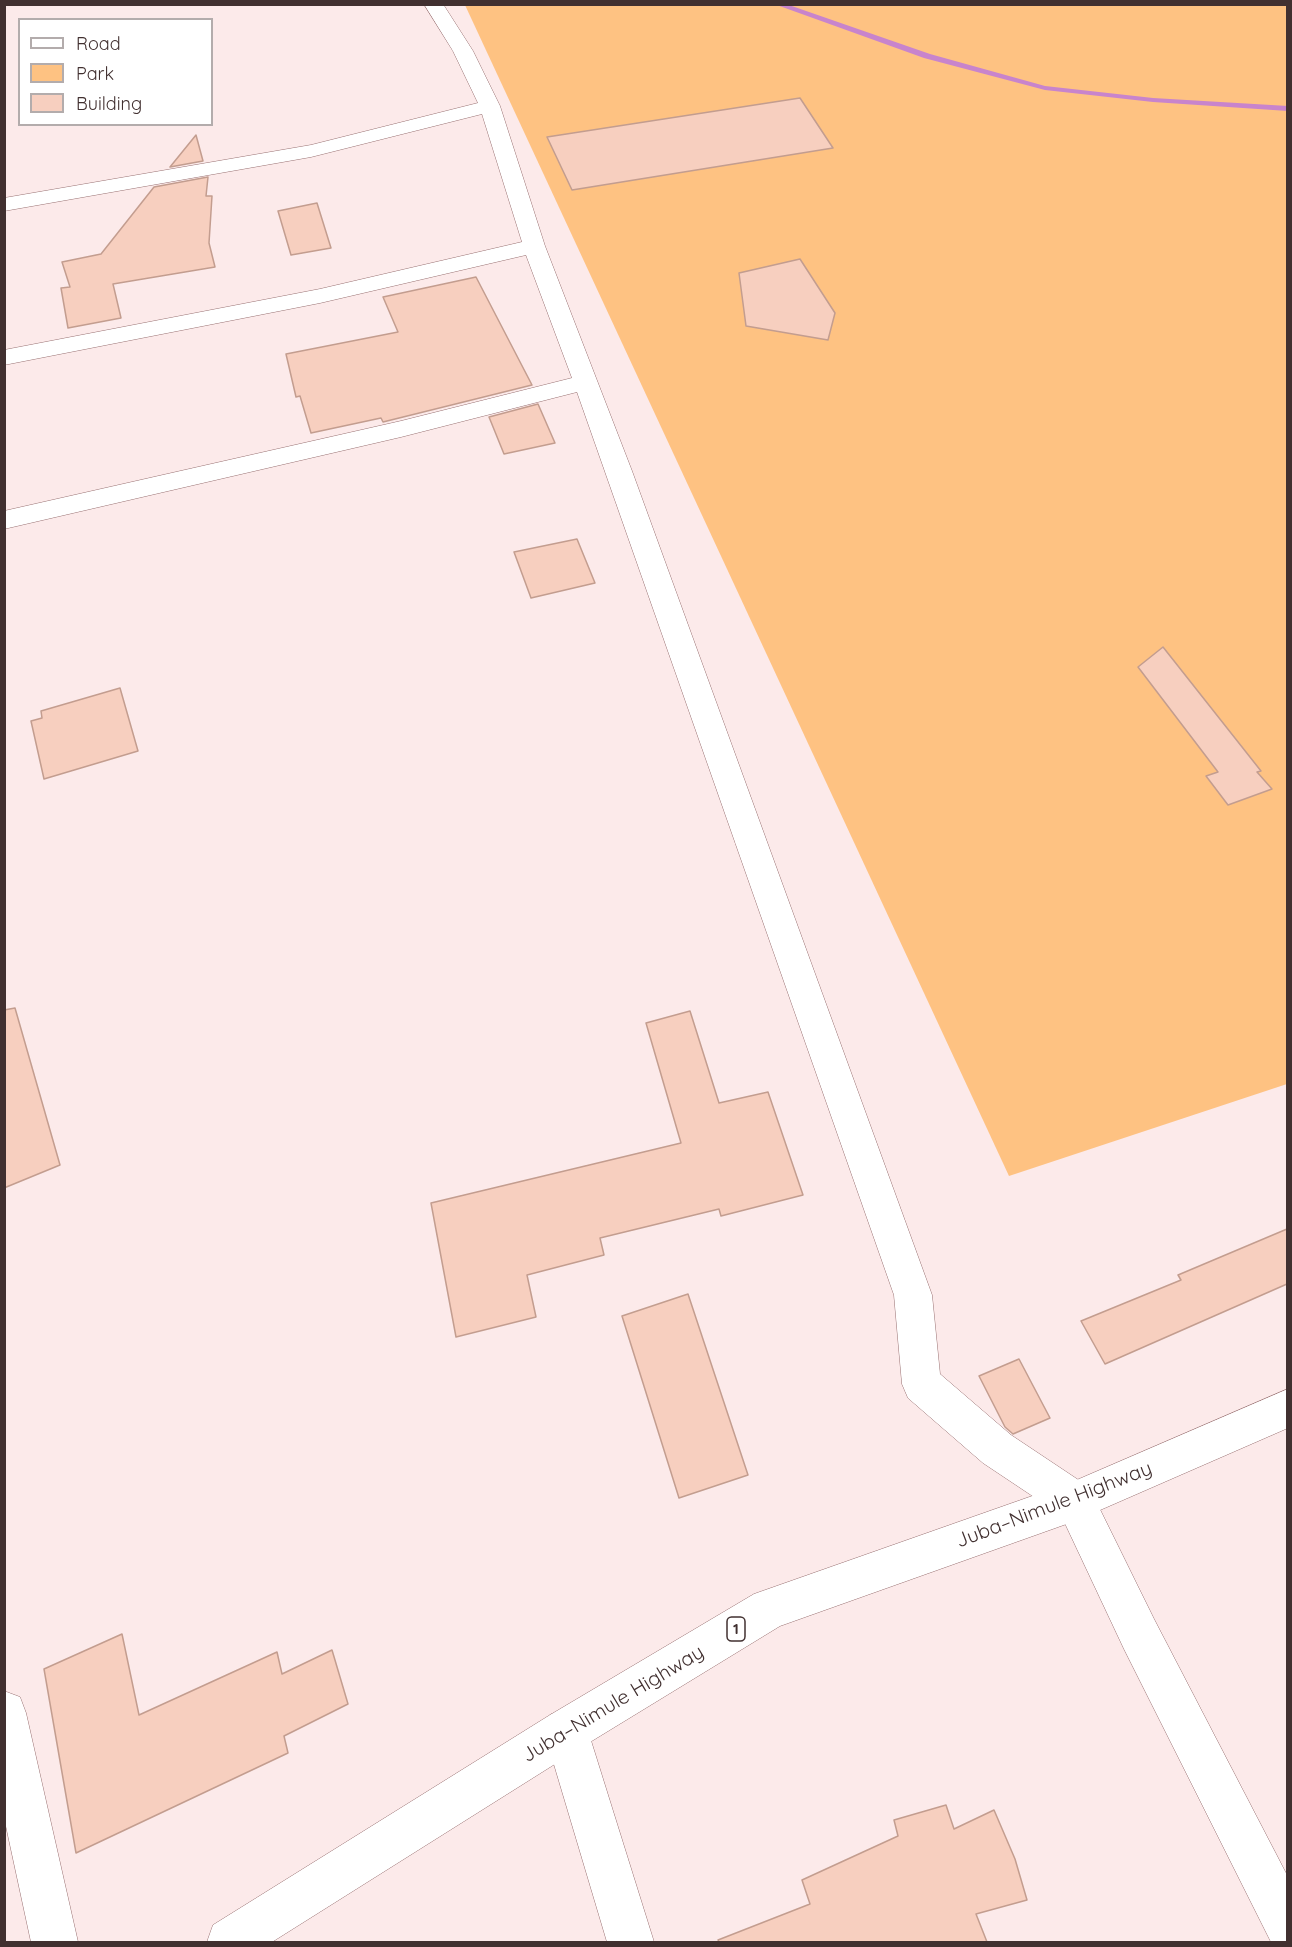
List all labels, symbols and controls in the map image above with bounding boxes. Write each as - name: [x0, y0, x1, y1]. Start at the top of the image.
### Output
- legend: [18, 18, 213, 126]
- text: Road: [76, 32, 121, 55]
- text: Park: [76, 62, 114, 85]
- text: Building: [76, 92, 142, 115]
- street label: Juba–Nimule Highway: [953, 1457, 1155, 1553]
- road number: 1: [727, 1617, 745, 1641]
- street label: Juba–Nimule Highway: [518, 1640, 708, 1768]

